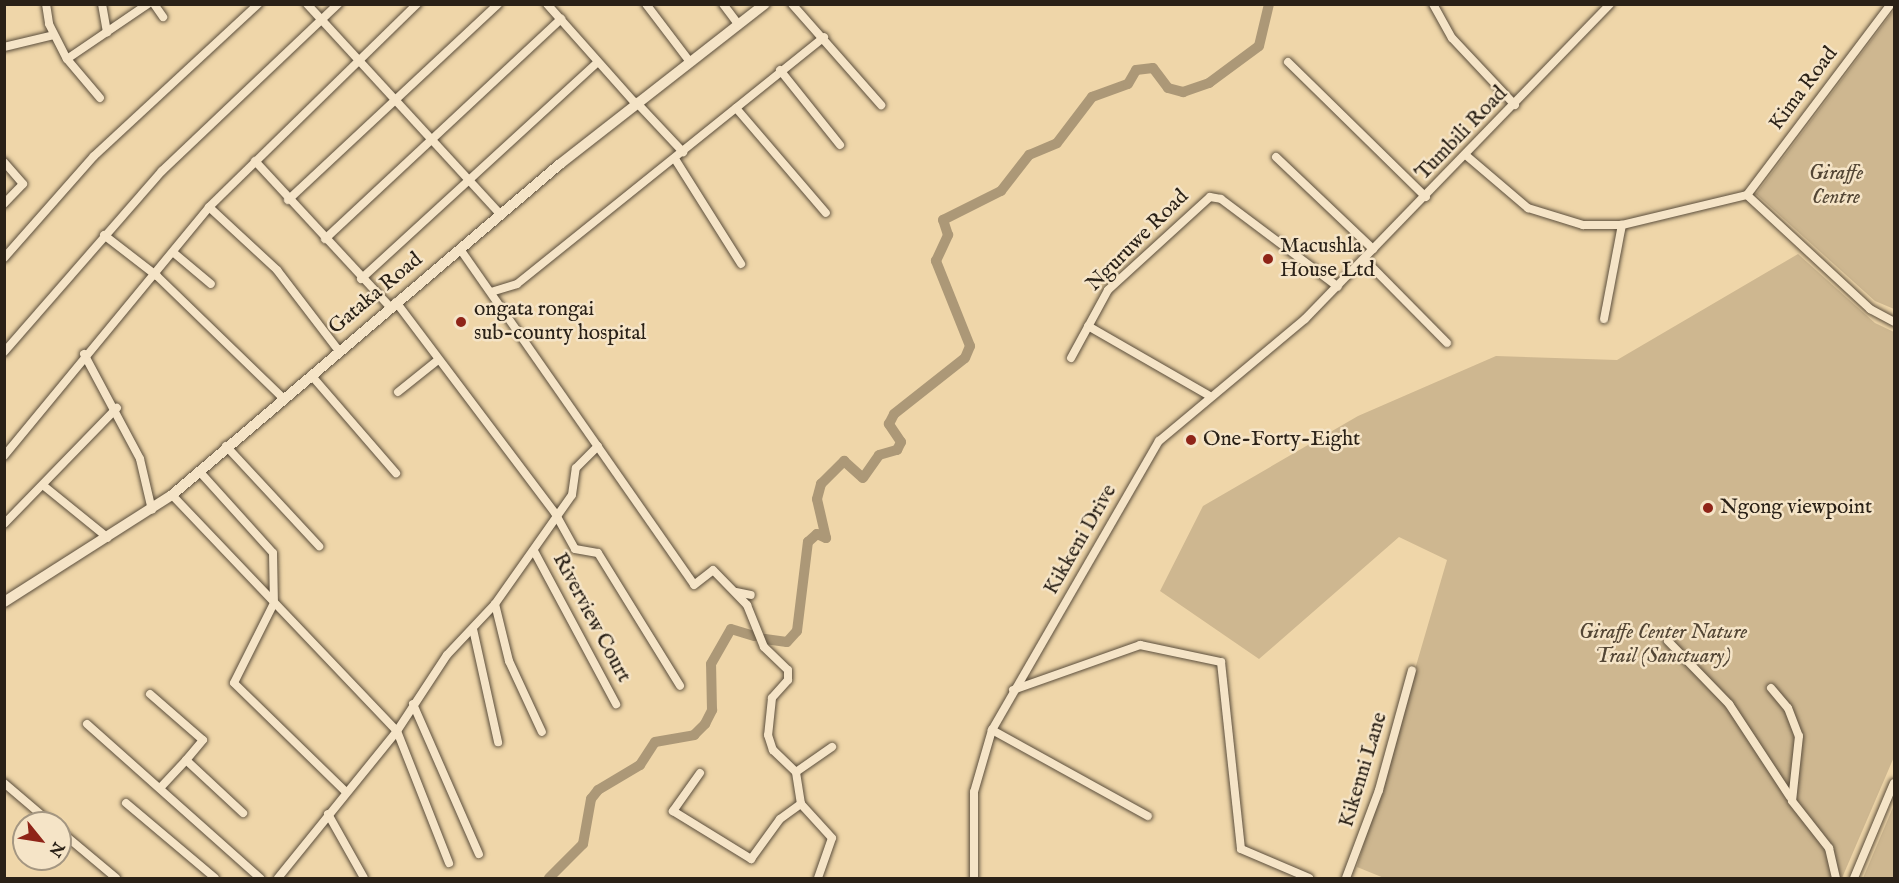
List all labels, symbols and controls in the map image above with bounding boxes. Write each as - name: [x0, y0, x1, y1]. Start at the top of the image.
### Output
- street label: Kima Road: [1764, 42, 1844, 136]
- street label: Tumbili Road: [1411, 82, 1513, 186]
- park label: Giraffe Centre: [1809, 161, 1863, 211]
- street label: Nguruwe Road: [1082, 185, 1194, 297]
- place label: Macushla House Ltd: [1280, 234, 1375, 284]
- street label: Gataka Road: [324, 248, 428, 340]
- marker: Macushla House Ltd: [1261, 252, 1275, 266]
- place label: ongata rongai sub-county hospital: [474, 297, 646, 347]
- marker: ongata rongai sub-county hospital: [452, 313, 470, 331]
- place label: One-Forty-Eight: [1203, 427, 1360, 453]
- marker: One-Forty-Eight: [1184, 433, 1198, 447]
- street label: Kikkeni Drive: [1039, 480, 1123, 600]
- place label: Ngong viewpoint: [1720, 495, 1872, 521]
- marker: Ngong viewpoint: [1701, 501, 1715, 515]
- street label: Riverview Court: [546, 549, 636, 687]
- park label: Giraffe Center Nature Trail (Sanctuary): [1579, 620, 1747, 670]
- street label: Kikenni Lane: [1335, 709, 1393, 831]
- north arrow: [12, 811, 72, 871]
- text: N: [44, 838, 68, 860]

